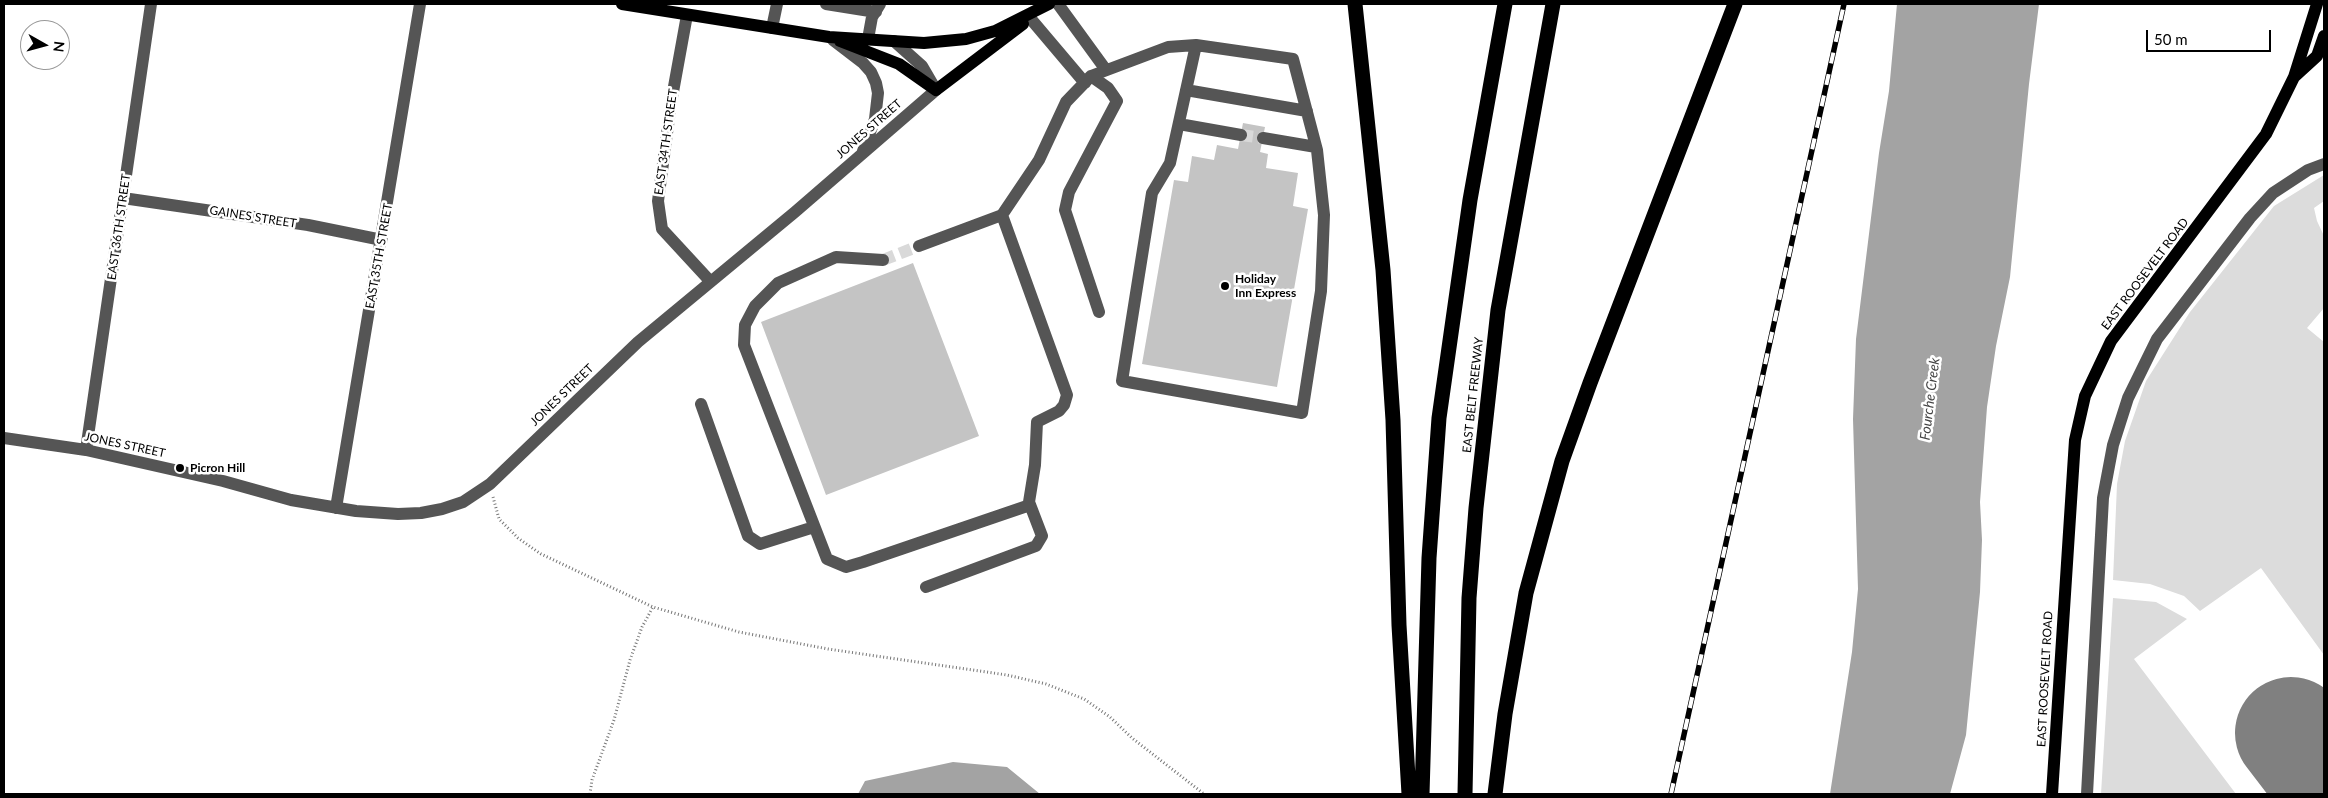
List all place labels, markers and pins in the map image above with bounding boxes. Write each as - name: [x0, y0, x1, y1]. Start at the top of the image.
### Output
- place label: Holiday Inn Express: [1235, 272, 1296, 300]
- marker: Holiday Inn Express: [1219, 280, 1231, 292]
- place label: Picron Hill: [190, 461, 245, 475]
- marker: Picron Hill: [174, 462, 186, 474]

